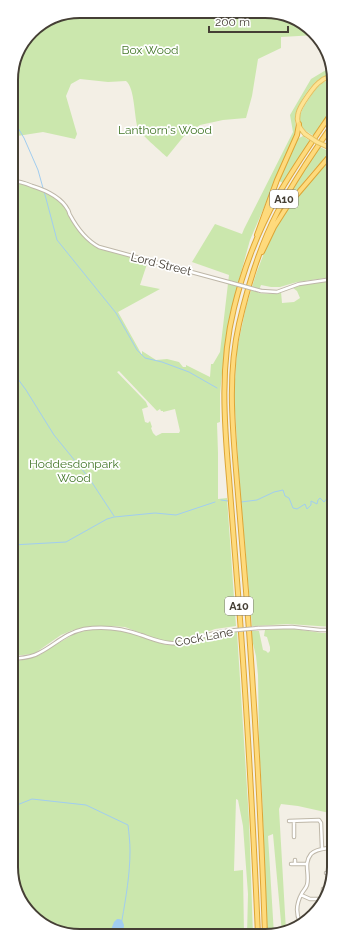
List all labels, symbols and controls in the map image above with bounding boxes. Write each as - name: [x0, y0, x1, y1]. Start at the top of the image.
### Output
- scale bar: [209, 8, 288, 34]
- text: 200 m: [215, 15, 250, 29]
- park label: Box Wood: [121, 43, 179, 57]
- park label: Lanthorn's Wood: [118, 123, 212, 137]
- road number: A10: [270, 190, 298, 208]
- street label: Lord Street: [129, 250, 193, 278]
- park label: Hoddesdonpark Wood: [29, 457, 120, 485]
- road number: A10: [225, 597, 253, 615]
- street label: Cock Lane: [174, 625, 234, 649]

